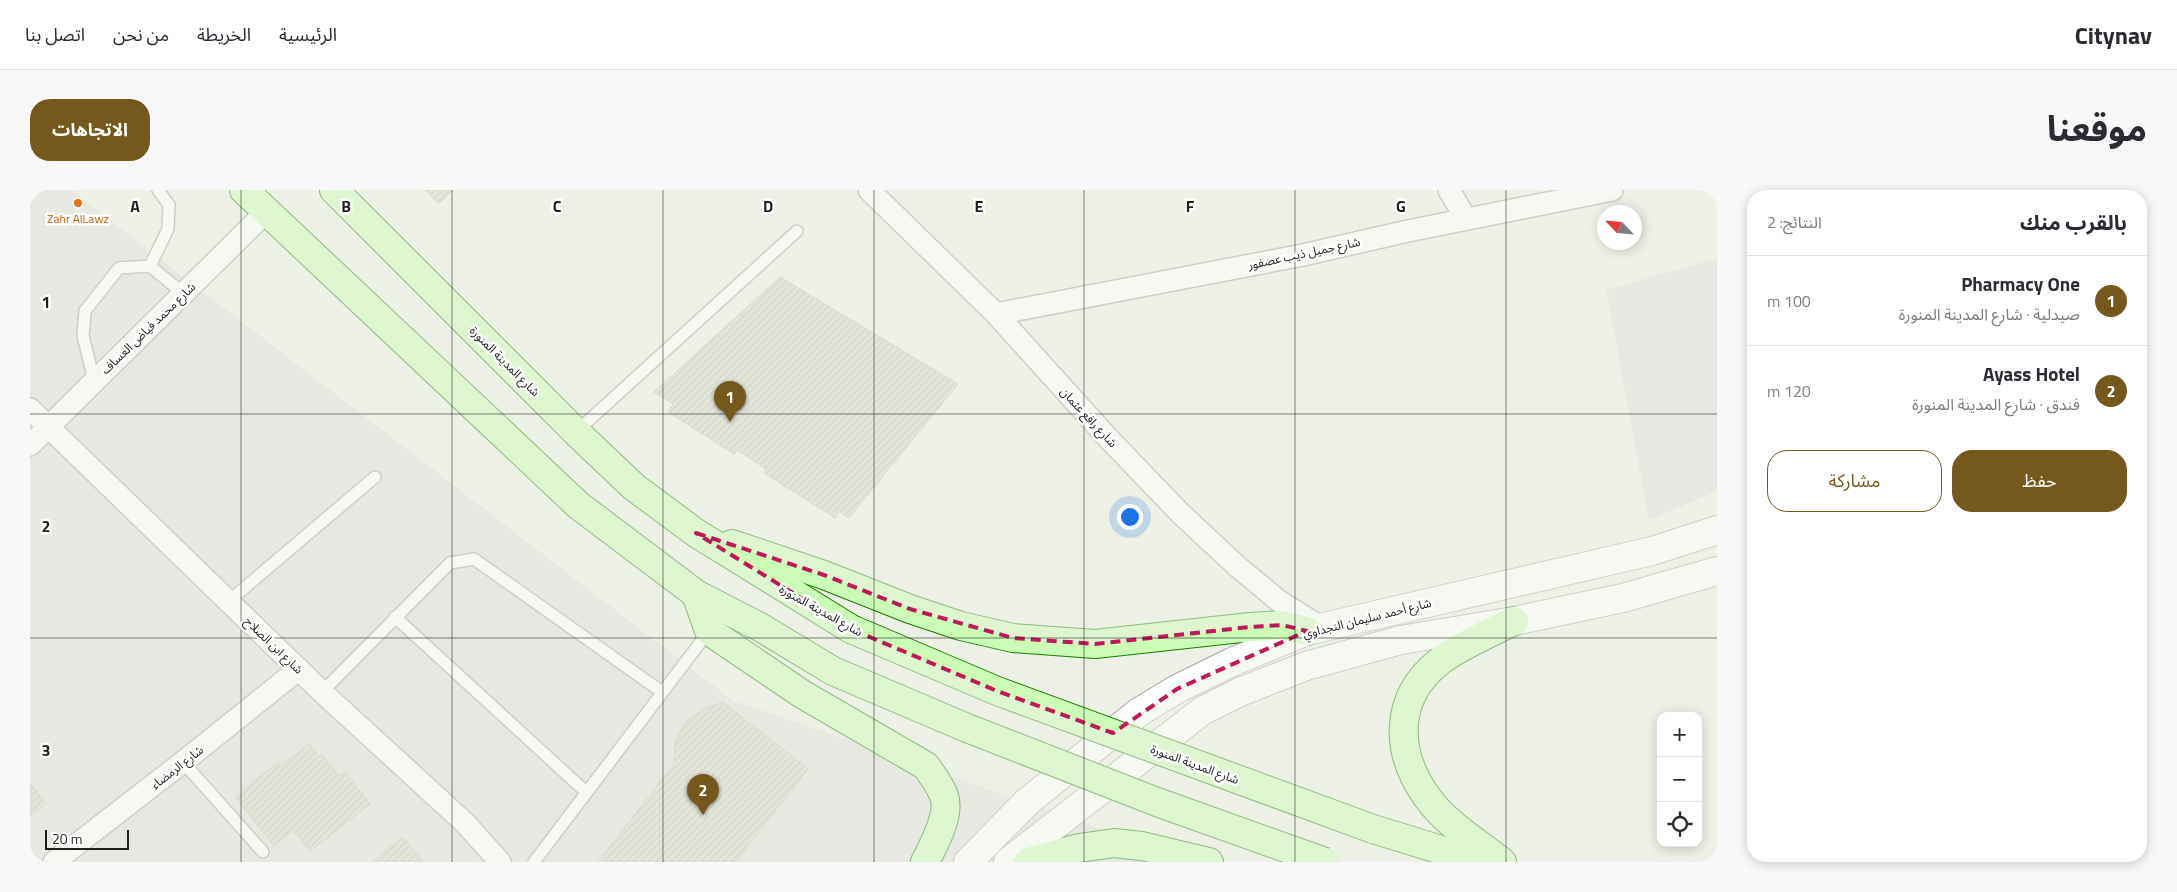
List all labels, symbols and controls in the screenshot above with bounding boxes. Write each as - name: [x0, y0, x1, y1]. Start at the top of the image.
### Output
- text: Citynav: [2075, 17, 2152, 53]
- text: اتصل بنا: [25, 21, 85, 48]
- text: من نحن: [113, 21, 169, 48]
- text: الخريطة: [197, 21, 251, 48]
- text: الرئيسية: [279, 21, 337, 48]
- button: الاتجاهات: [30, 99, 150, 161]
- text: موقعنا: [2047, 101, 2147, 155]
- text: A: [130, 194, 140, 218]
- text: B: [341, 194, 351, 218]
- text: C: [553, 194, 562, 218]
- text: D: [763, 194, 773, 218]
- text: E: [975, 194, 984, 218]
- text: F: [1186, 194, 1195, 218]
- text: G: [1396, 194, 1406, 218]
- marker: Zahr AlLawz: [72, 197, 84, 209]
- north arrow: [1597, 205, 1642, 250]
- text: بالقرب منك: [2020, 206, 2127, 238]
- place label: Zahr AlLawz: [47, 209, 109, 228]
- text: النتائج: 2: [1767, 210, 1822, 234]
- street label: شارع جميل ذيب عصفور: [1245, 232, 1362, 274]
- text: Pharmacy One: [1961, 269, 2080, 298]
- street label: شارع محمد فياض العساف: [96, 278, 200, 378]
- text: 100 m: [1767, 289, 1811, 313]
- text: 1: [2107, 289, 2115, 313]
- text: 1: [42, 290, 50, 314]
- text: صيدلية · شارع المدينة المنورة: [1899, 302, 2080, 326]
- street label: شارع المدينة المنورة: [465, 321, 545, 401]
- text: Ayass Hotel: [1983, 359, 2080, 388]
- text: 120 m: [1767, 379, 1811, 403]
- text: 2: [2107, 379, 2115, 403]
- pin: 1: [714, 381, 746, 422]
- street label: شارع رافع عثمان: [1056, 383, 1122, 451]
- text: فندق · شارع المدينة المنورة: [1912, 392, 2080, 416]
- button: مشاركة: [1767, 450, 1942, 512]
- button: حفظ: [1952, 450, 2127, 512]
- your location: [1117, 504, 1143, 530]
- text: 2: [42, 514, 50, 538]
- street label: شارع المدينة المنورة: [776, 579, 866, 641]
- street label: شارع أحمد سليمان النجداوي: [1301, 593, 1434, 644]
- street label: شارع ابن الصلاح: [240, 612, 308, 678]
- map controls: [1657, 712, 1702, 847]
- button: +: [1657, 712, 1702, 757]
- text: 3: [42, 738, 50, 762]
- street label: شارع المدينة المنورة: [1148, 739, 1242, 789]
- street label: شارع الرمضاء: [147, 740, 207, 794]
- button: −: [1657, 757, 1702, 802]
- pin: 2: [687, 774, 719, 815]
- button: locate: [1657, 802, 1702, 847]
- scale bar: [45, 827, 129, 850]
- text: 20 m: [52, 828, 82, 849]

